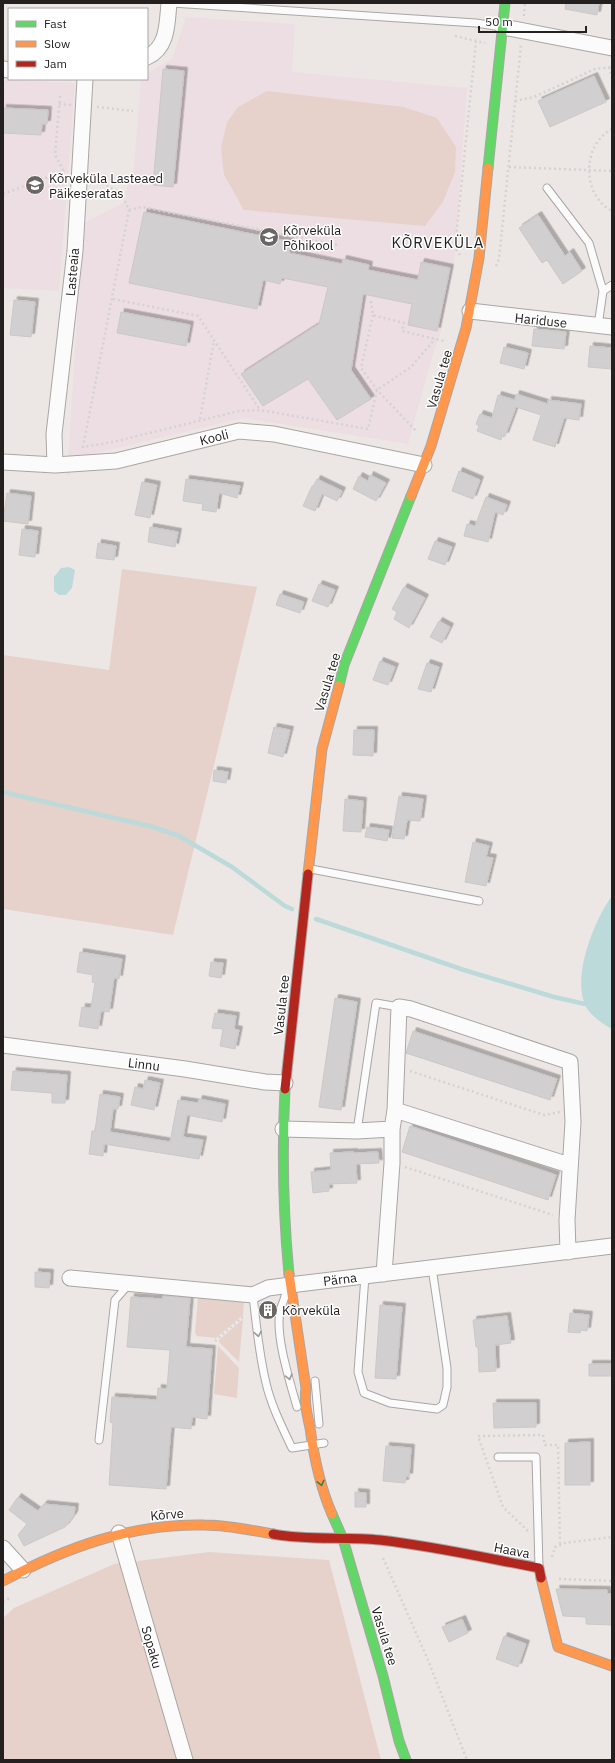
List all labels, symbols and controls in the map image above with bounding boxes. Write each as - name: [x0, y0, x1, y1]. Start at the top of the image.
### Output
- legend: [8, 8, 148, 80]
- scale bar: [479, 8, 586, 34]
- text: 50 m: [485, 14, 513, 29]
- text: Fast: [44, 16, 67, 31]
- text: Slow: [44, 36, 70, 51]
- text: Jam: [44, 56, 67, 71]
- place label: Kõrveküla Lasteaed Päikeseratas: [49, 170, 163, 202]
- school or university icon: Kõrveküla Lasteaed Päikeseratas: [24, 174, 46, 196]
- place label: Kõrveküla Põhikool: [283, 222, 341, 254]
- school or university icon: Kõrveküla Põhikool: [258, 226, 280, 248]
- district label: KÕRVEKÜLA: [392, 233, 484, 252]
- street label: Lasteaia: [62, 247, 83, 297]
- street label: Hariduse: [514, 309, 568, 332]
- street label: Vasula tee: [423, 348, 456, 411]
- street label: Kooli: [198, 426, 230, 449]
- street label: Vasula tee: [311, 651, 344, 714]
- street label: Vasula tee: [270, 974, 293, 1036]
- street label: Linnu: [127, 1054, 161, 1075]
- street label: Pärna: [322, 1269, 358, 1290]
- building icon: Kõrveküla: [257, 1299, 279, 1321]
- place label: Kõrveküla: [282, 1302, 340, 1319]
- one-way arrow: [253, 1330, 262, 1337]
- one-way arrow: [284, 1373, 293, 1380]
- one-way arrow: [317, 1480, 325, 1486]
- street label: Kõrve: [150, 1505, 184, 1524]
- street label: Haava: [493, 1539, 531, 1562]
- street label: Vasula tee: [368, 1605, 401, 1668]
- street label: Sopaku: [137, 1624, 166, 1670]

